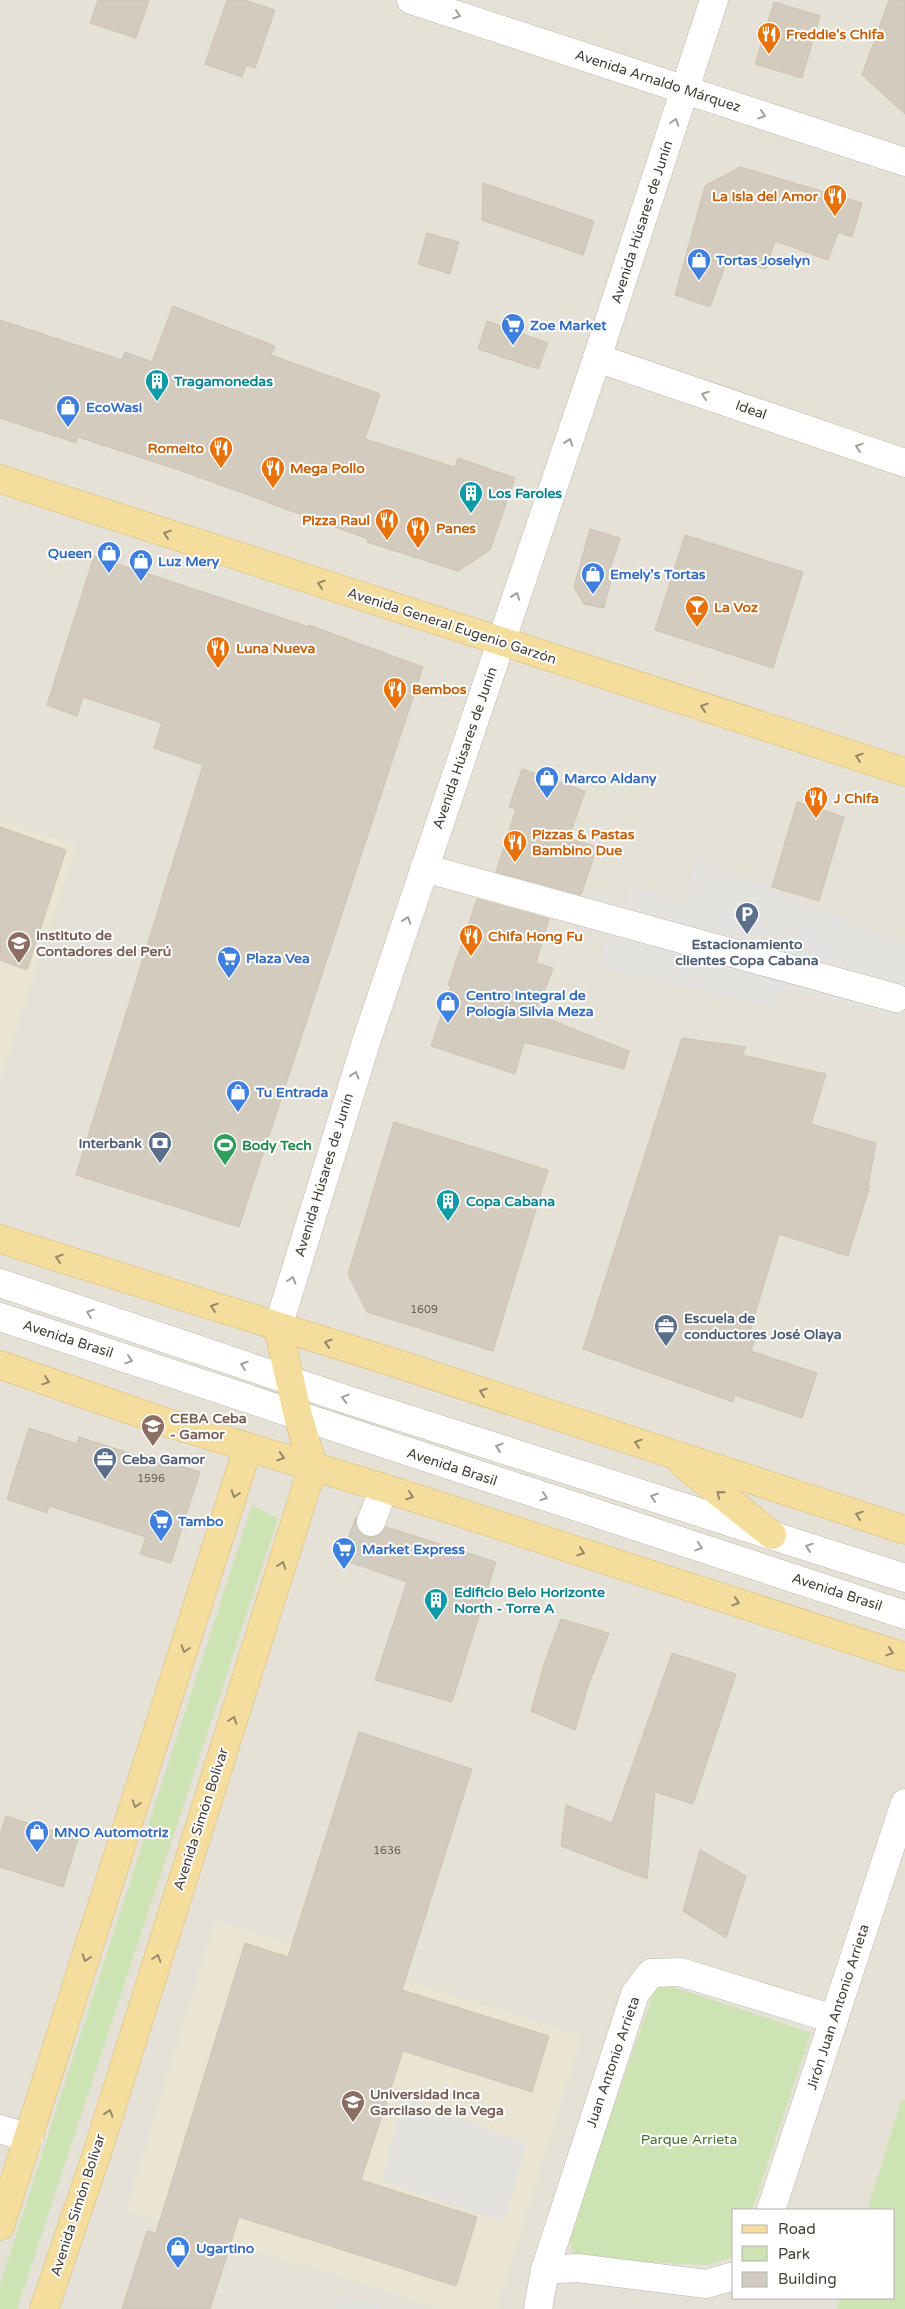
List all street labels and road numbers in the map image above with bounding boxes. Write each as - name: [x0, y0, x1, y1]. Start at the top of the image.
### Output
- street label: Avenida Arnaldo Márquez: [573, 46, 743, 116]
- street label: Avenida Húsares de Junín: [608, 138, 676, 306]
- street label: Ideal: [733, 397, 769, 423]
- street label: Avenida General Eugenio Garzón: [345, 584, 559, 668]
- street label: Avenida Húsares de Junín: [429, 665, 501, 831]
- street label: Avenida Húsares de Junín: [291, 1091, 357, 1259]
- street label: Avenida Brasil: [21, 1316, 115, 1362]
- street label: Avenida Brasil: [405, 1444, 499, 1490]
- street label: Avenida Brasil: [790, 1569, 884, 1615]
- street label: Avenida Simón Bolivar: [170, 1745, 232, 1892]
- street label: Jirón Juan Antonio Arrieta: [803, 1922, 873, 2092]
- street label: Juan Antonio Arrieta: [583, 1994, 643, 2130]
- street label: Avenida Simón Bolivar: [47, 2131, 109, 2278]

